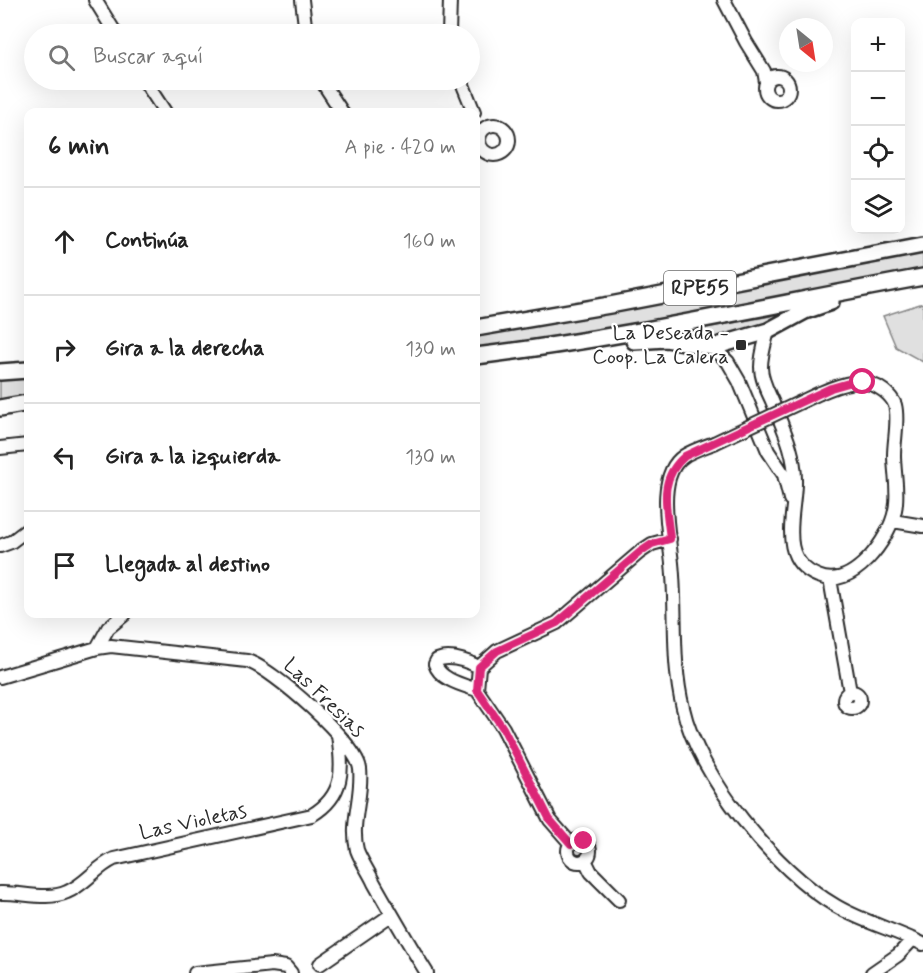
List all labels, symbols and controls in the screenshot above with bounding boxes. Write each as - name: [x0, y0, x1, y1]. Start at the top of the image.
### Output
- north arrow: [779, 18, 833, 72]
- map controls: [851, 18, 905, 234]
- button: +: [851, 18, 905, 72]
- search box: [24, 24, 480, 90]
- icon: search: [45, 41, 78, 74]
- text: Buscar aquí: [93, 43, 204, 71]
- button: −: [851, 72, 905, 126]
- button: locate: [851, 126, 905, 180]
- text: 6 min: [48, 130, 110, 164]
- text: A pie · 420 m: [344, 134, 456, 161]
- button: layers: [851, 180, 905, 234]
- icon: ahead: [48, 225, 81, 258]
- text: Continúa: [105, 227, 189, 255]
- text: 160 m: [403, 228, 456, 255]
- road number: RPE55: [664, 271, 736, 305]
- place label: La Deseada - Coop. La Calera: [592, 319, 729, 371]
- icon: right: [48, 333, 81, 366]
- text: Gira a la derecha: [105, 335, 265, 363]
- text: 130 m: [405, 336, 456, 363]
- marker: La Deseada - Coop. La Calera: [734, 338, 748, 352]
- route start: [849, 368, 875, 394]
- icon: left: [48, 441, 81, 474]
- text: Gira a la izquierda: [105, 443, 280, 471]
- text: 130 m: [405, 444, 456, 471]
- icon: arrive: [48, 549, 81, 582]
- text: Llegada al destino: [105, 551, 270, 579]
- street label: Las Fresias: [277, 652, 371, 744]
- street label: Las Violetas: [137, 797, 249, 847]
- route end: [570, 827, 596, 853]

